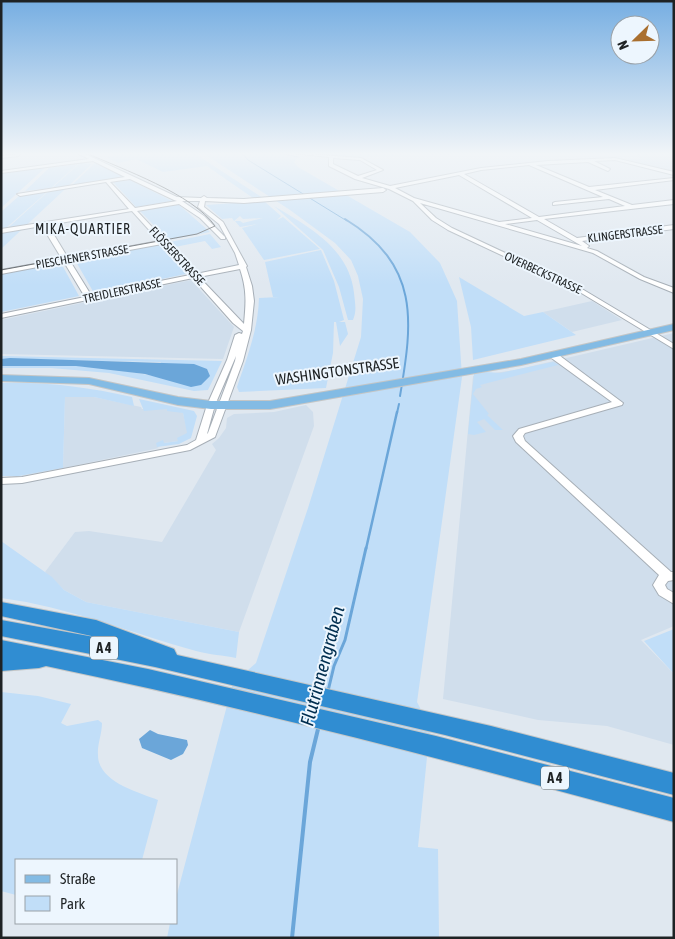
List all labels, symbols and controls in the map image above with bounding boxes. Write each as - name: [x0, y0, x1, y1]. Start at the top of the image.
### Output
- north arrow: [610, 15, 660, 65]
- text: N: [614, 38, 632, 52]
- district label: MIKA-QUARTIER: [35, 221, 131, 237]
- street label: KLINGERSTRASSE: [587, 222, 663, 246]
- street label: FLÖSSERSTRASSE: [146, 224, 208, 288]
- street label: PIESCHENER STRASSE: [35, 242, 129, 272]
- street label: OVERBECKSTRASSE: [502, 249, 584, 297]
- street label: TREIDLERSTRASSE: [82, 276, 162, 306]
- street label: WASHINGTONSTRASSE: [274, 354, 400, 388]
- water label: Flutrinnengraben: [295, 604, 349, 728]
- road number: A 4: [90, 636, 118, 660]
- road number: A 4: [541, 766, 569, 790]
- legend: [15, 859, 178, 924]
- text: Straße: [60, 870, 96, 887]
- text: Park: [60, 895, 85, 912]

